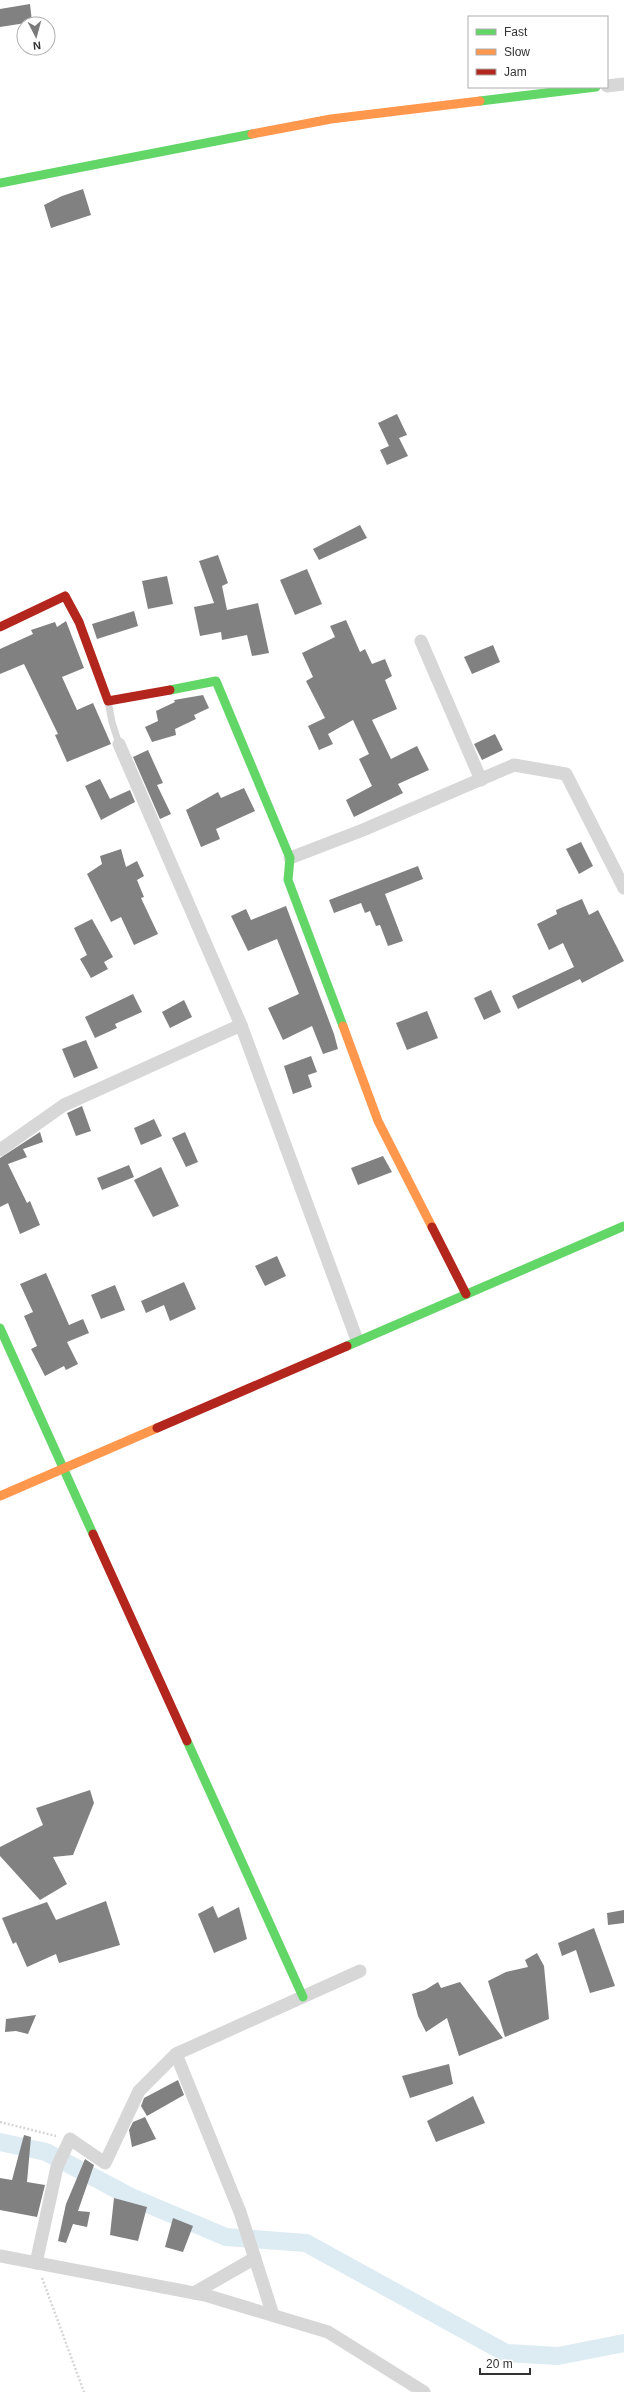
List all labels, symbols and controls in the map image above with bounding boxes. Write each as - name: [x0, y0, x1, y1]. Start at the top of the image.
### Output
- north arrow: [16, 16, 56, 56]
- legend: [468, 16, 608, 88]
- text: Fast: [504, 25, 528, 39]
- text: N: [32, 40, 42, 52]
- text: Slow: [504, 45, 530, 59]
- text: Jam: [504, 65, 527, 79]
- scale bar: [480, 2350, 530, 2376]
- text: 20 m: [486, 2357, 513, 2371]

